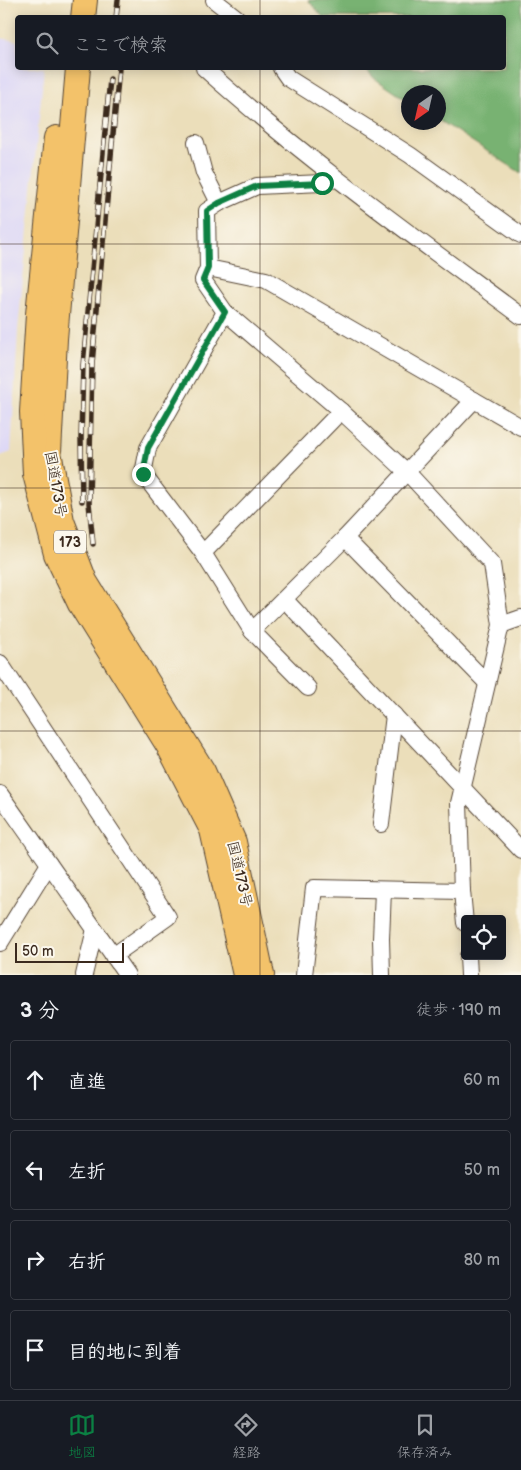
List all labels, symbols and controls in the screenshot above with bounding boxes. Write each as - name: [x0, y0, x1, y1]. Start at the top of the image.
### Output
- search box: [15, 15, 506, 70]
- icon: search: [33, 29, 61, 57]
- text: ここで検索: [73, 34, 168, 57]
- north arrow: [401, 85, 446, 130]
- route start: [311, 172, 334, 195]
- street label: 国道173号: [40, 449, 71, 519]
- route end: [132, 463, 155, 486]
- road number: 173: [54, 530, 86, 554]
- street label: 国道173号: [223, 839, 256, 909]
- map controls: [461, 915, 506, 960]
- button: locate: [461, 915, 506, 960]
- scale bar: [15, 940, 124, 963]
- text: 50 m: [22, 943, 54, 960]
- text: 3 分: [20, 998, 59, 1023]
- text: 徒歩 · 190 m: [416, 1001, 501, 1020]
- icon: ahead: [21, 1066, 49, 1094]
- text: 直進: [68, 1071, 106, 1094]
- text: 60 m: [463, 1071, 500, 1090]
- icon: left: [21, 1156, 49, 1184]
- text: 左折: [68, 1161, 106, 1184]
- text: 50 m: [464, 1161, 500, 1180]
- icon: right: [21, 1246, 49, 1274]
- text: 右折: [68, 1251, 106, 1274]
- text: 80 m: [464, 1251, 500, 1270]
- icon: arrive: [21, 1336, 49, 1364]
- text: 目的地に到着: [68, 1341, 182, 1364]
- tab: 地図: [68, 1411, 96, 1461]
- tab: 経路: [232, 1411, 260, 1461]
- tab: 保存済み: [397, 1411, 453, 1461]

